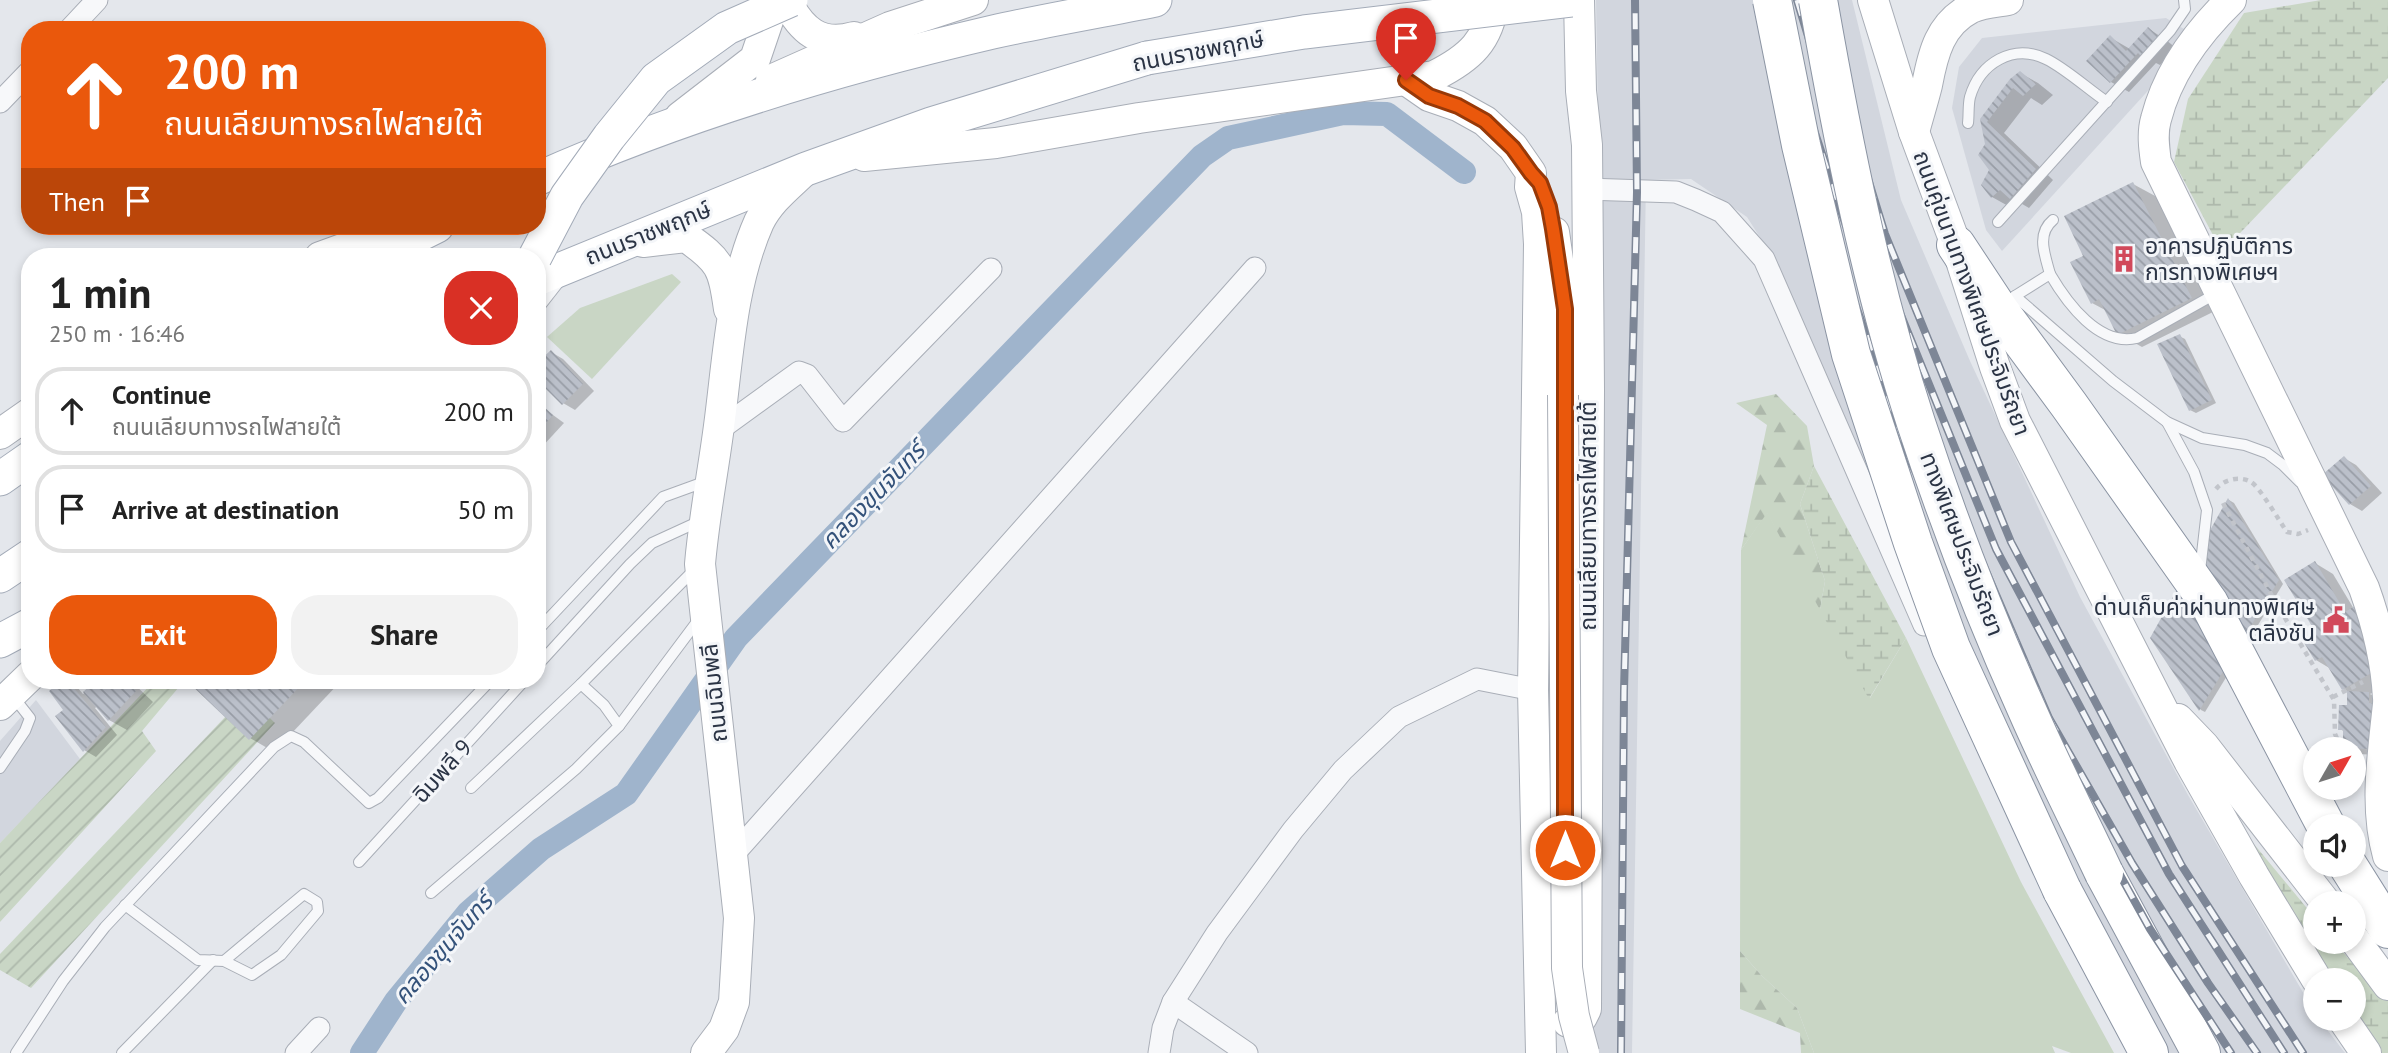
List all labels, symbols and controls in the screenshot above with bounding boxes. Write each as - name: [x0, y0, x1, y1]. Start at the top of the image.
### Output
- pin: [1376, 8, 1436, 80]
- icon: arrive: [1387, 19, 1425, 57]
- street label: ถนนราชพฤกษ์: [1130, 24, 1266, 77]
- text: 200 m: [164, 39, 299, 103]
- icon: ahead: [49, 49, 140, 140]
- text: ถนนเลียบทางรถไฟสายใต้: [164, 102, 483, 144]
- street label: ถนนคู่ขนานทางพิเศษประจิมรัถยา: [1906, 146, 2038, 440]
- icon: arrive: [119, 182, 157, 220]
- text: Then: [49, 185, 105, 218]
- street label: ถนนราชพฤกษ์: [580, 194, 715, 271]
- place label: อาคารปฏิบัติการ การทางพิเศษฯ: [2145, 231, 2293, 286]
- building icon: อาคารปฏิบัติการ การทางพิเศษฯ: [2109, 244, 2139, 274]
- text: 1 min: [49, 265, 151, 320]
- button: close: [444, 271, 518, 345]
- text: 250 m · 16:46: [49, 319, 185, 348]
- text: Continue: [112, 378, 211, 411]
- icon: ahead: [53, 392, 91, 430]
- text: 200 m: [443, 395, 514, 428]
- street label: ถนนเลียบทางรถไฟสายใต้: [1573, 401, 1602, 631]
- text: ถนนเลียบทางรถไฟสายใต้: [112, 412, 342, 441]
- water label: คลองขุนจันทร์: [814, 432, 935, 556]
- street label: ทางพิเศษประจิมรัถยา: [1914, 448, 2011, 640]
- icon: arrive: [53, 490, 91, 528]
- text: Arrive at destination: [112, 493, 339, 526]
- text: 50 m: [458, 493, 514, 526]
- place label: ด่านเก็บค่าผ่านทางพิเศษ ตลิ่งชัน: [2094, 592, 2315, 647]
- button: Exit: [49, 595, 277, 675]
- button: Share: [291, 595, 518, 675]
- public building icon: ด่านเก็บค่าผ่านทางพิเศษ ตลิ่งชัน: [2321, 605, 2351, 635]
- street label: ถนนฉิมพลี: [694, 642, 733, 744]
- street label: ฉิมพลี 9: [405, 733, 478, 809]
- north arrow: [2303, 737, 2366, 800]
- map controls: [2303, 737, 2366, 1031]
- position arrow: [1528, 813, 1602, 887]
- button: sound: [2303, 814, 2366, 877]
- water label: คลองขุนจันทร์: [386, 883, 503, 1010]
- button: +: [2303, 891, 2366, 954]
- button: −: [2303, 968, 2366, 1031]

